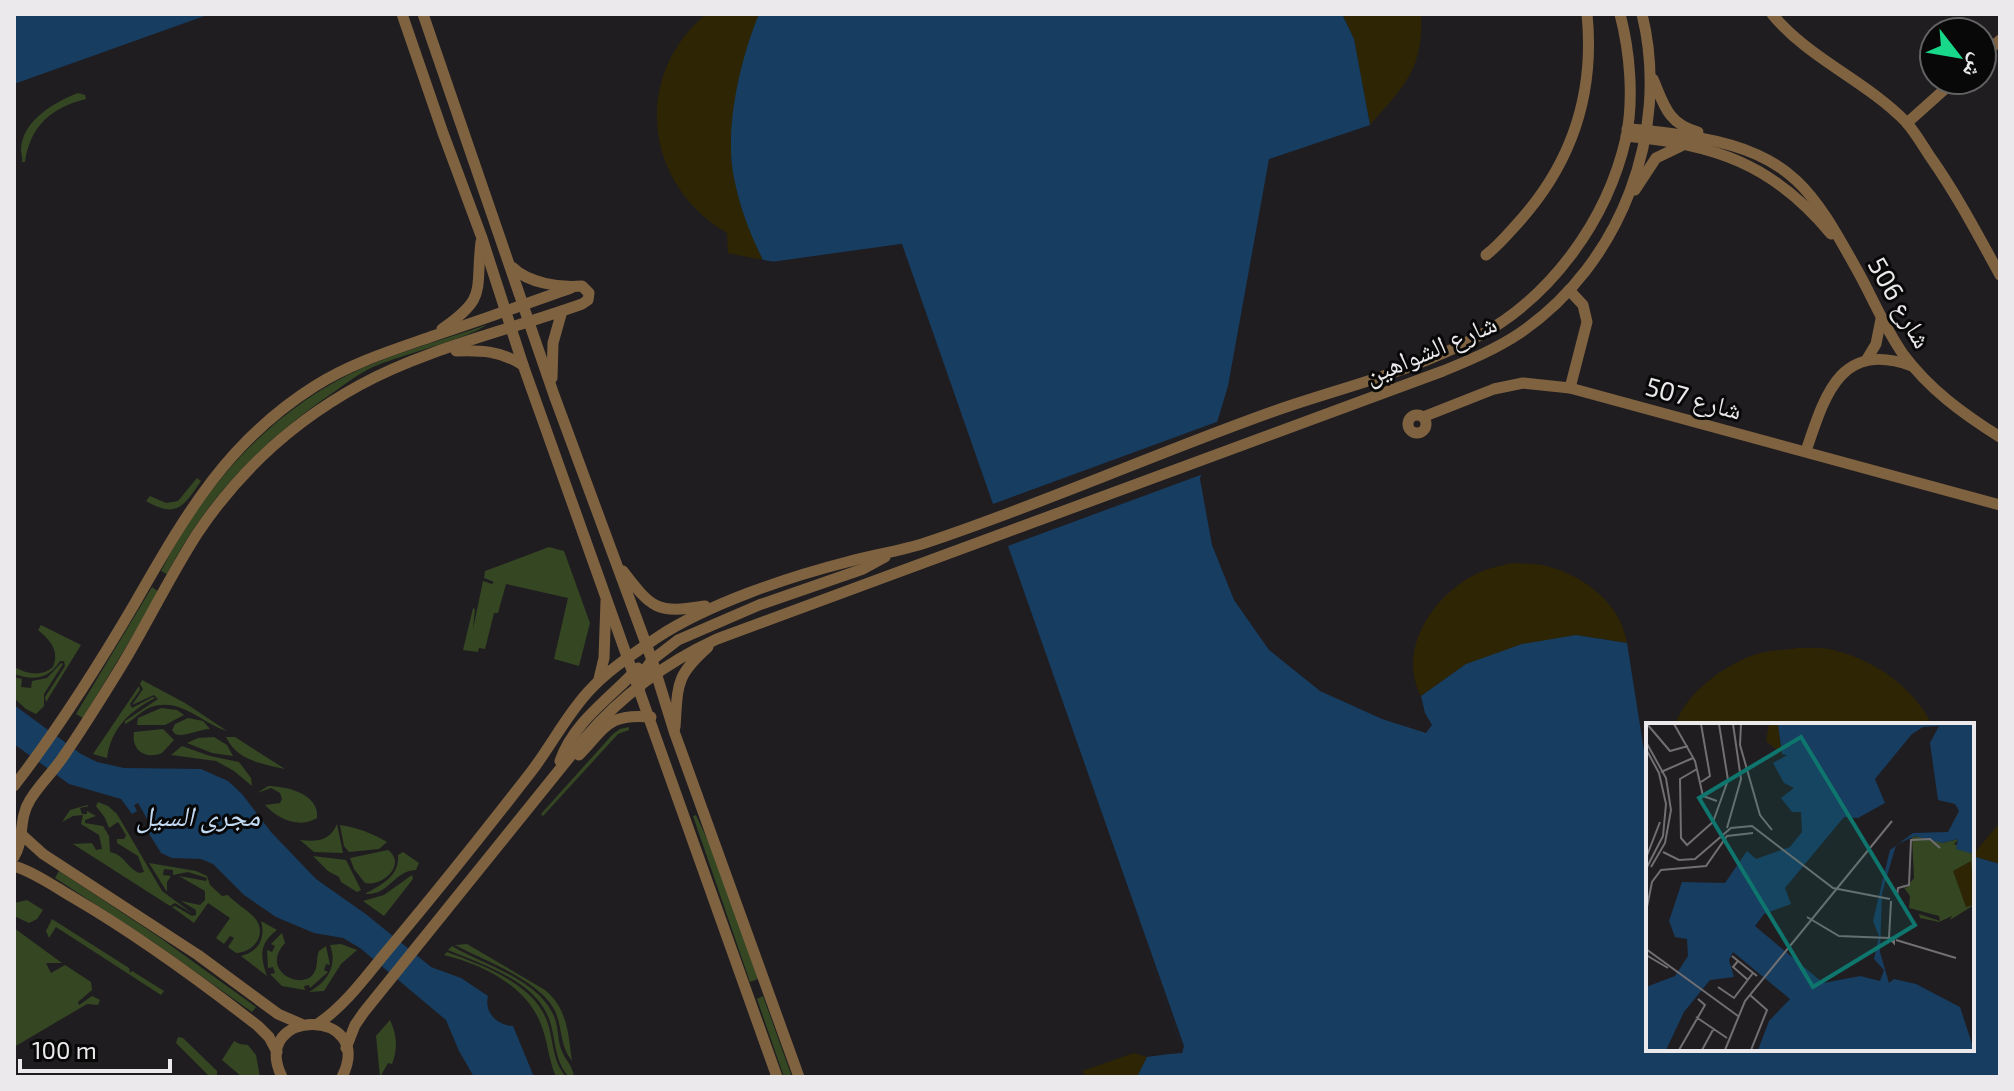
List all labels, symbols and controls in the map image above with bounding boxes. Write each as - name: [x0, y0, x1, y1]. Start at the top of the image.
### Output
- north arrow: [1918, 16, 1998, 96]
- text: ش: [1957, 49, 1993, 84]
- street label: شارع 506: [1861, 251, 1939, 354]
- street label: شارع الشواهين: [1359, 306, 1501, 392]
- street label: شارع 507: [1642, 369, 1745, 427]
- inset map: [1646, 723, 1974, 1051]
- water label: مجرى السيل: [136, 798, 260, 834]
- scale bar: [20, 1023, 170, 1073]
- text: 100 m: [32, 1035, 97, 1064]

